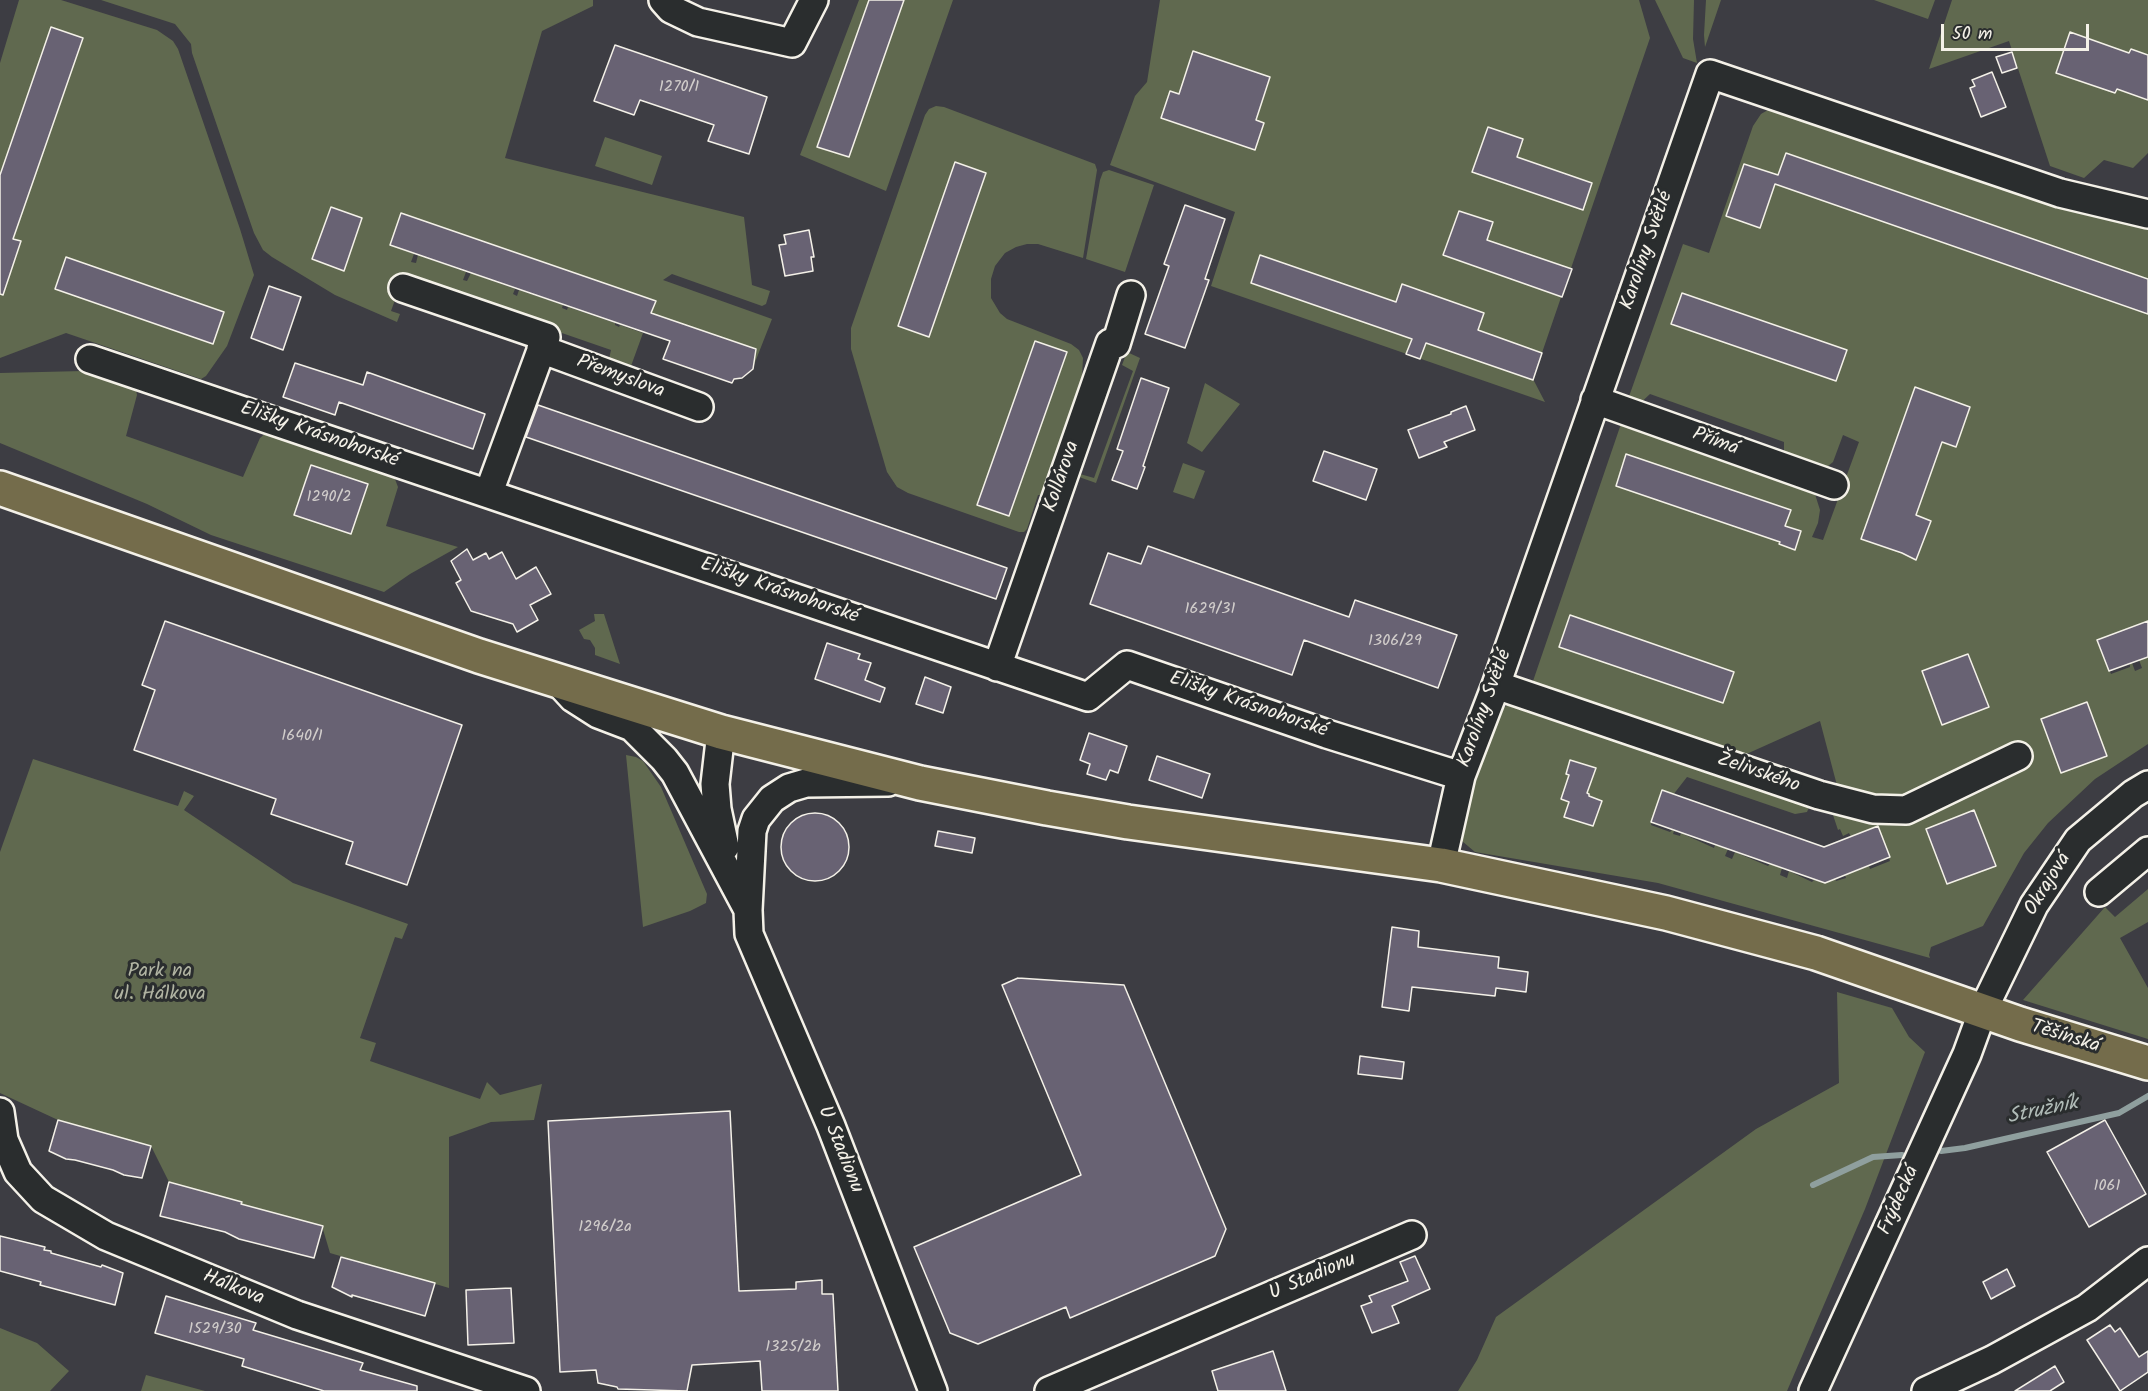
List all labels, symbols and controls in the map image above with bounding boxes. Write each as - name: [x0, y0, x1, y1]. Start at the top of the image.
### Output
- scale bar: [1944, 12, 2092, 50]
- text: 50 m: [1952, 20, 1992, 49]
- house number: 1270/1: [659, 78, 699, 98]
- street label: Karolíny Světlé: [1616, 189, 1680, 313]
- street label: Přemyslova: [573, 351, 667, 405]
- street label: Elišky Krásnohorské: [237, 398, 401, 474]
- street label: Přímá: [1689, 424, 1741, 462]
- street label: Kollárova: [1040, 438, 1086, 516]
- house number: 1290/2: [306, 488, 352, 508]
- street label: Elišky Krásnohorské: [697, 554, 861, 630]
- house number: 1629/31: [1185, 600, 1235, 620]
- house number: 1306/29: [1368, 632, 1422, 652]
- street label: Karolíny Světlé: [1454, 647, 1518, 771]
- street label: Elišky Krásnohorské: [1166, 668, 1330, 744]
- house number: 1640/1: [281, 727, 323, 747]
- street label: Želivského: [1713, 749, 1803, 799]
- street label: Okrajová: [2020, 849, 2078, 921]
- park label: Park na ul. Hálkova: [114, 961, 206, 1008]
- street label: Těšínská: [2028, 1016, 2102, 1060]
- water label: Stružník: [2005, 1092, 2081, 1132]
- street label: U Stadionu: [811, 1103, 867, 1197]
- street label: Frýdecká: [1874, 1163, 1926, 1239]
- house number: 1061: [2094, 1177, 2120, 1197]
- house number: 1296/2a: [578, 1218, 632, 1238]
- street label: U Stadionu: [1266, 1249, 1360, 1307]
- street label: Hálkova: [199, 1266, 267, 1312]
- house number: 1529/30: [188, 1320, 242, 1340]
- house number: 1325/2b: [765, 1338, 821, 1358]

